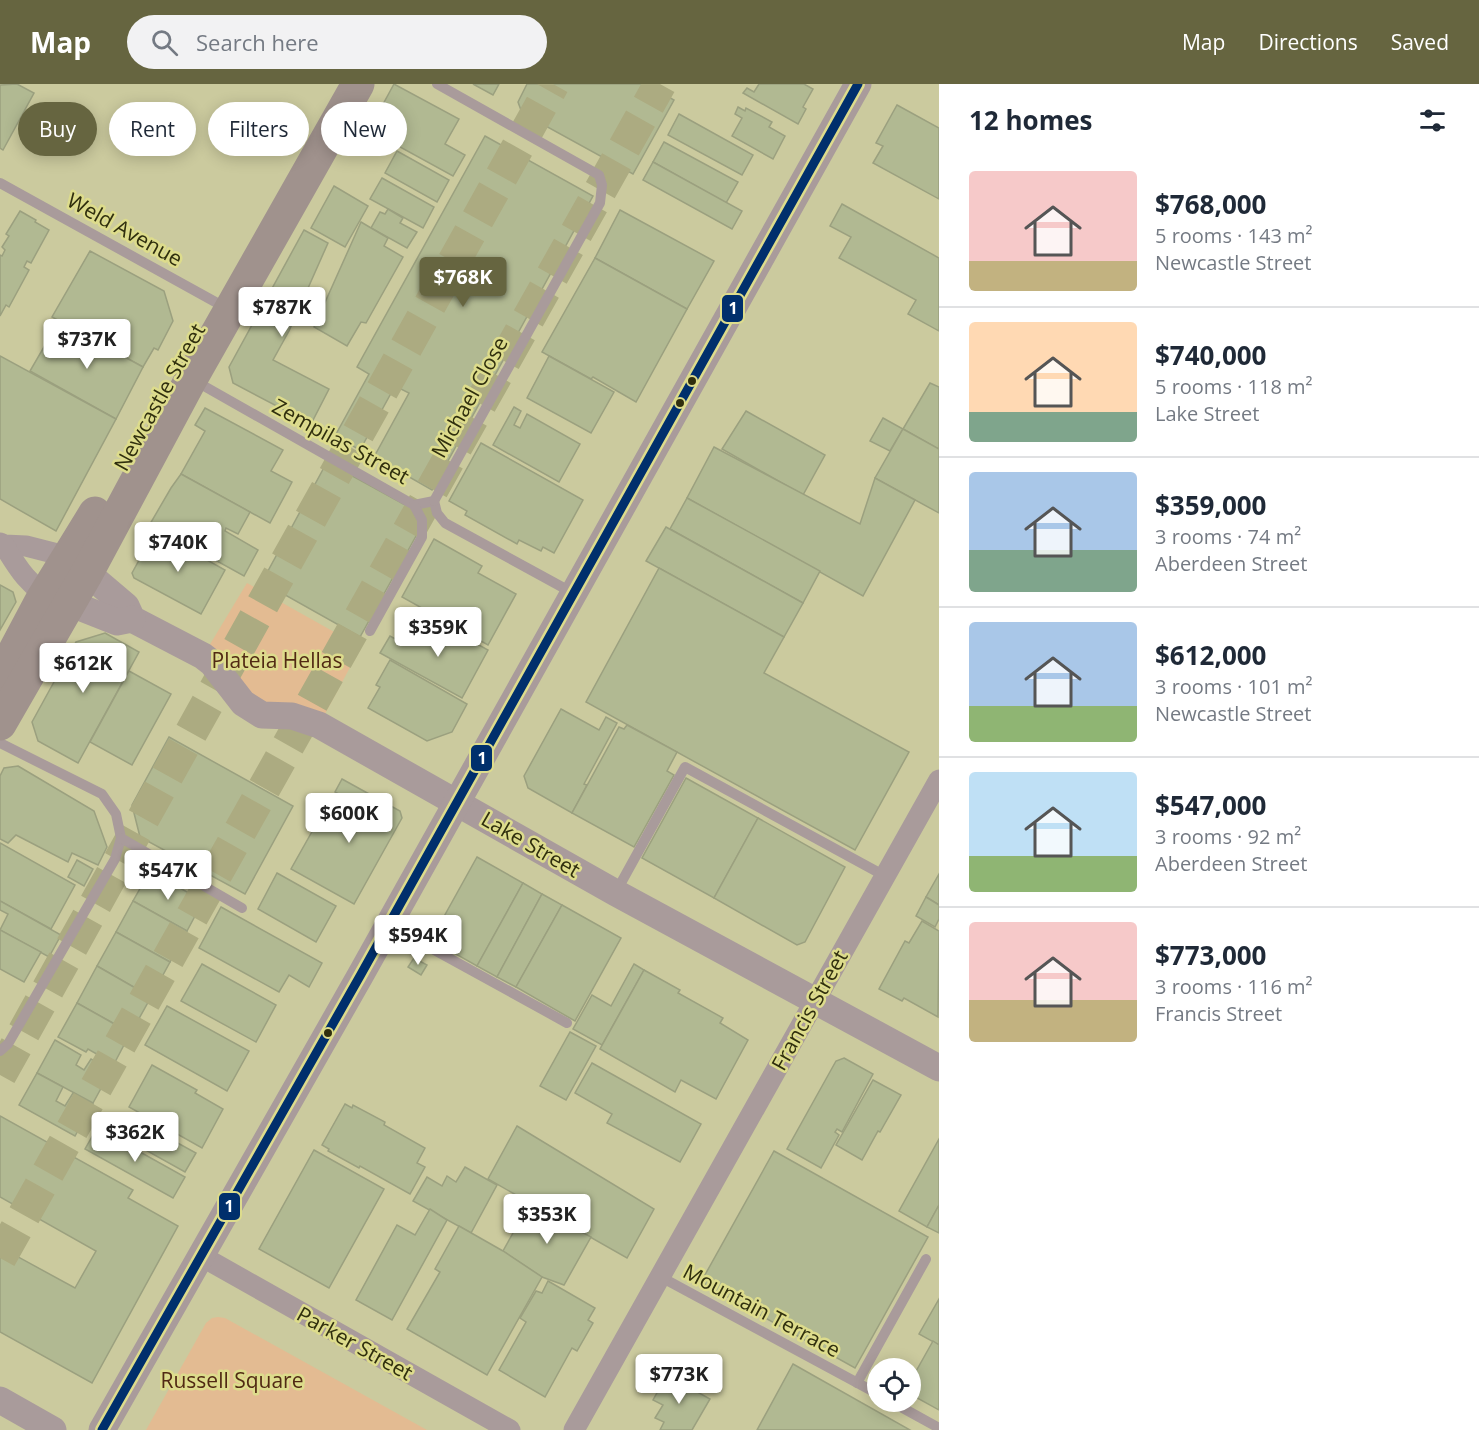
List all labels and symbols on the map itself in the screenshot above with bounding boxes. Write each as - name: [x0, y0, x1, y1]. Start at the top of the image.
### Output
- street label: Weld Avenue: [62, 186, 188, 272]
- pin: $768K: [421, 257, 505, 308]
- pin: $787K: [240, 287, 324, 338]
- line badge: 1: [721, 294, 744, 323]
- text: 1: [728, 297, 738, 319]
- street label: Newcastle Street: [107, 318, 211, 476]
- pin: $737K: [45, 319, 129, 370]
- street label: Michael Close: [424, 331, 514, 463]
- unlabelled marker: [686, 375, 698, 387]
- street label: Zempilas Street: [268, 392, 414, 490]
- unlabelled marker: [674, 397, 686, 409]
- pin: $740K: [136, 522, 220, 573]
- pin: $359K: [396, 607, 480, 658]
- pin: $612K: [41, 643, 125, 694]
- park label: Plateia Hellas: [212, 646, 342, 674]
- line badge: 1: [470, 744, 493, 772]
- text: 1: [477, 747, 487, 769]
- pin: $600K: [307, 793, 391, 844]
- street label: Lake Street: [477, 804, 585, 884]
- pin: $547K: [126, 850, 210, 901]
- pin: $594K: [376, 915, 460, 966]
- street label: Francis Street: [764, 945, 854, 1075]
- unlabelled marker: [322, 1027, 334, 1039]
- pin: $362K: [93, 1112, 177, 1163]
- line badge: 1: [218, 1192, 241, 1221]
- pin: $353K: [505, 1194, 589, 1245]
- text: 1: [224, 1195, 234, 1217]
- street label: Mountain Terrace: [679, 1257, 845, 1363]
- street label: Parker Street: [292, 1300, 418, 1386]
- pin: $773K: [637, 1354, 721, 1405]
- park label: Russell Square: [161, 1366, 304, 1394]

